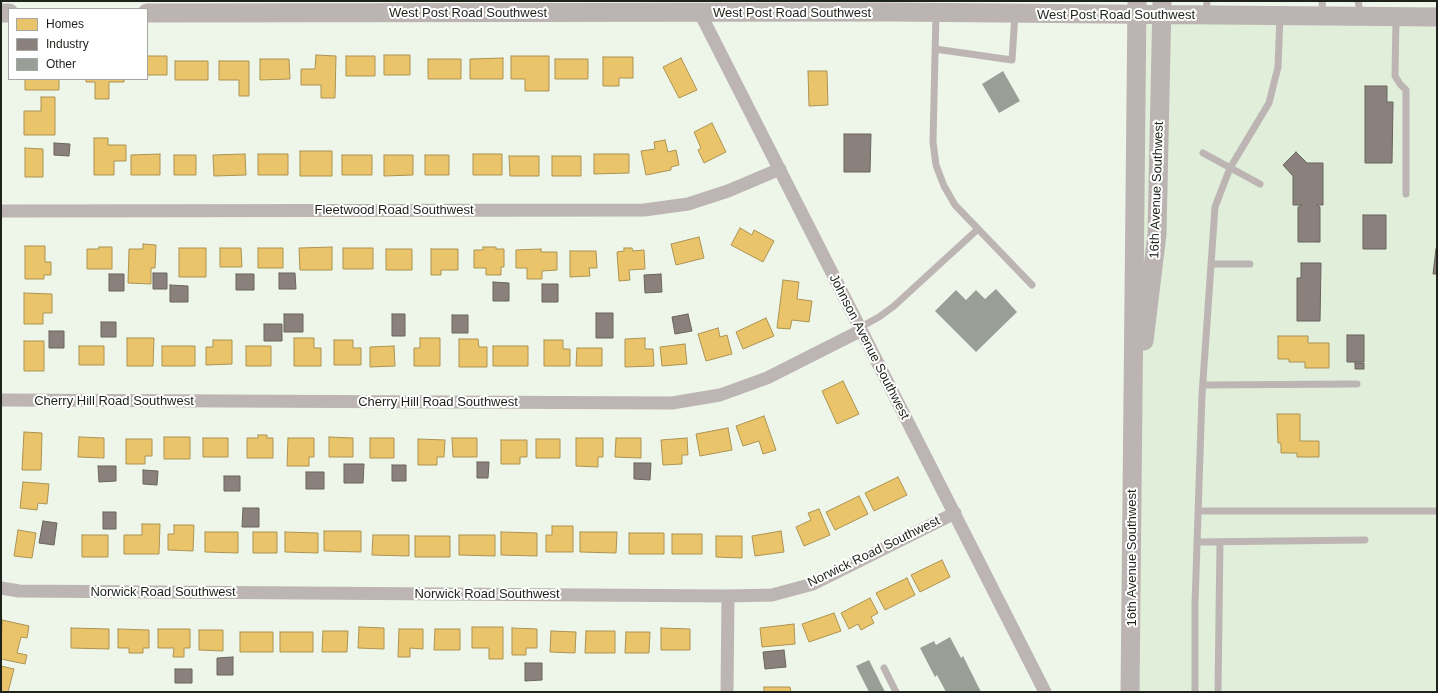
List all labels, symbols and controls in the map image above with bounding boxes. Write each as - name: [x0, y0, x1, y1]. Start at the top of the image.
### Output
- street label: West Post Road Southwest: [389, 5, 547, 21]
- street label: West Post Road Southwest: [713, 5, 871, 21]
- street label: West Post Road Southwest: [1037, 7, 1195, 23]
- legend: [8, 8, 148, 80]
- text: Homes: [46, 17, 84, 31]
- text: Industry: [46, 37, 89, 51]
- text: Other: [46, 57, 76, 71]
- street label: 16th Avenue Southwest: [1147, 121, 1167, 259]
- street label: Fleetwood Road Southwest: [315, 202, 473, 218]
- street label: Johnson Avenue Southwest: [826, 272, 912, 422]
- street label: Cherry Hill Road Southwest: [34, 393, 194, 409]
- street label: Cherry Hill Road Southwest: [358, 394, 518, 410]
- street label: 16th Avenue Southwest: [1124, 489, 1140, 627]
- street label: Norwick Road Southwest: [805, 513, 943, 591]
- street label: Norwick Road Southwest: [90, 584, 236, 600]
- street label: Norwick Road Southwest: [414, 586, 560, 602]

